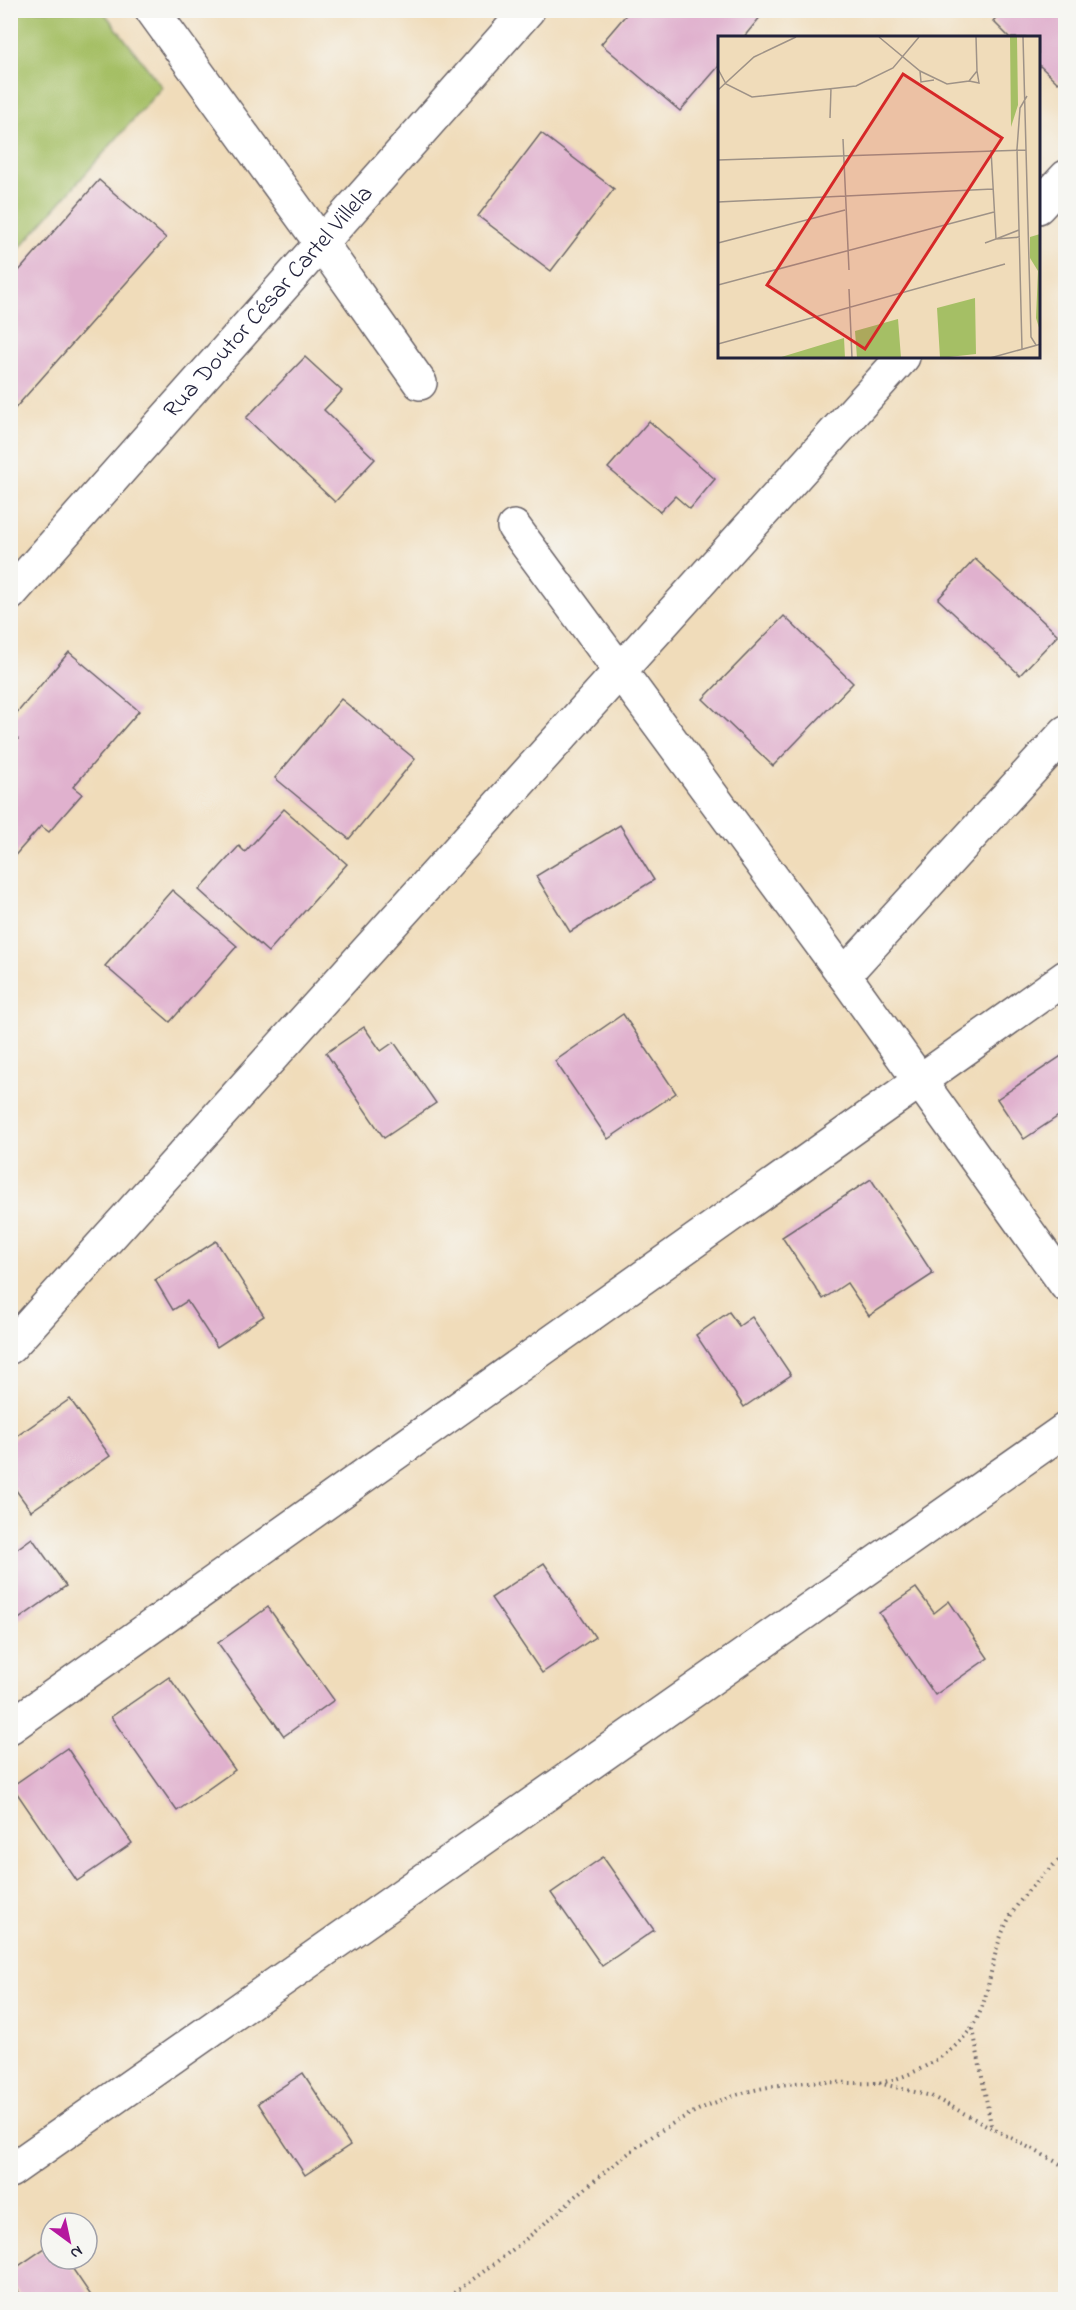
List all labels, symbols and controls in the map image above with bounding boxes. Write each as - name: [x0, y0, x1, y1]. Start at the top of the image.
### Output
- inset map: [718, 36, 1040, 358]
- street label: Rua Doutor César Cartel Villela: [156, 178, 382, 427]
- north arrow: [39, 2211, 99, 2271]
- text: N: [65, 2239, 87, 2265]

